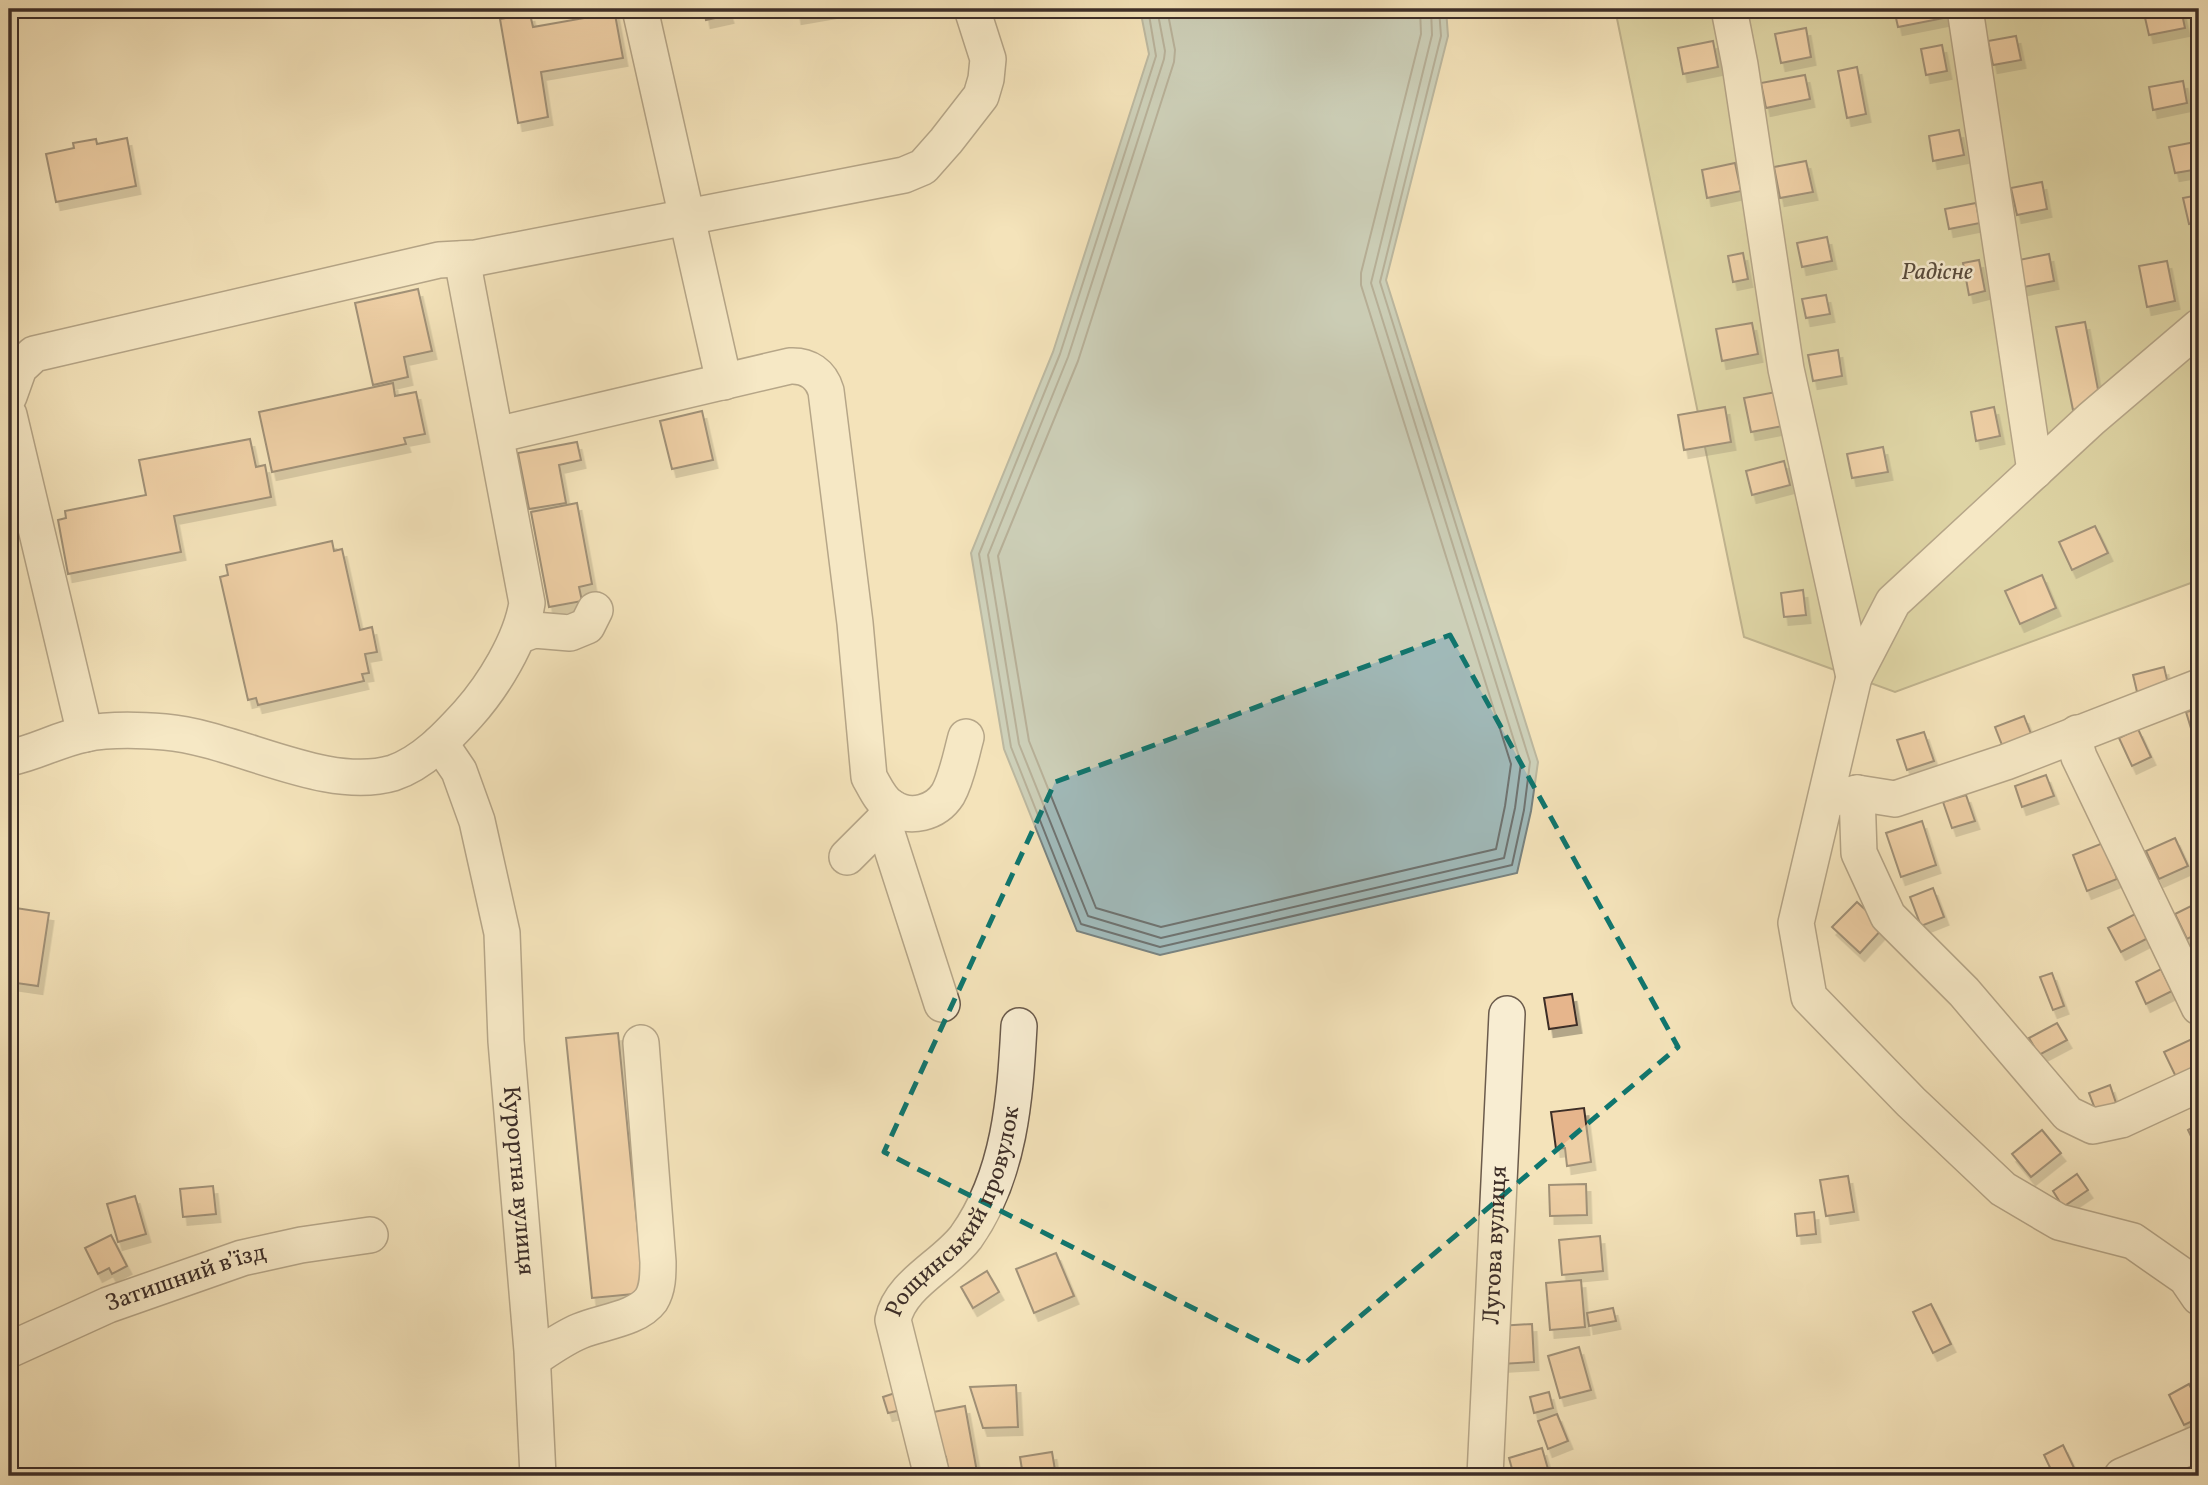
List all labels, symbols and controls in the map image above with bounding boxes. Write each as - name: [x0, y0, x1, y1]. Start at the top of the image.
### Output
- park label: Радісне: [1901, 256, 1973, 290]
- street label: Курортна вулиця: [493, 1085, 543, 1277]
- street label: Рощинський провулок: [878, 1104, 1029, 1323]
- street label: Лугова вулиця: [1475, 1165, 1517, 1326]
- street label: Затишний в’їзд: [101, 1236, 270, 1322]

